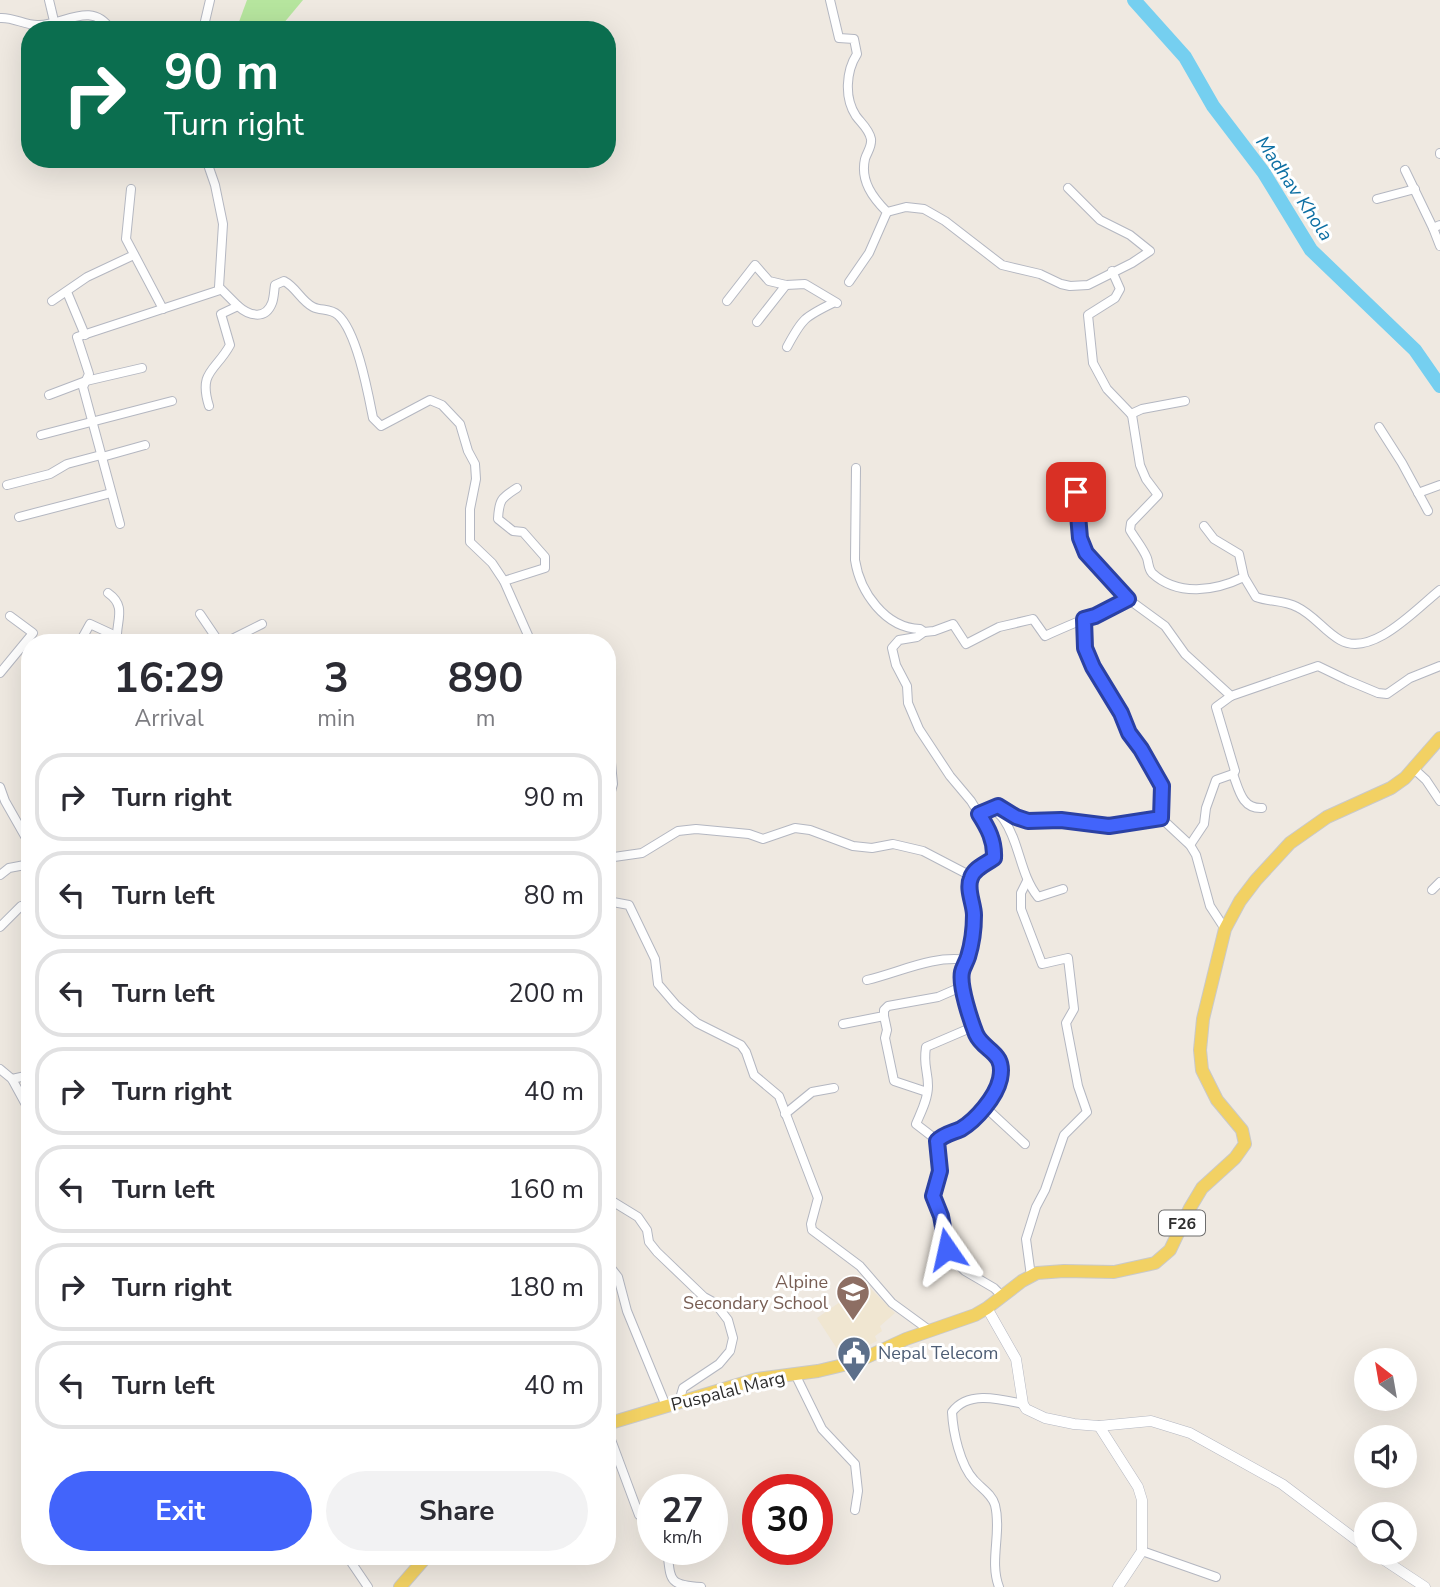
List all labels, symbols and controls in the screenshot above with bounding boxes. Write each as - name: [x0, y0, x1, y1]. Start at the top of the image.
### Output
- text: 90 m: [164, 39, 279, 106]
- icon: right: [49, 49, 140, 140]
- text: Turn right: [164, 103, 304, 146]
- water label: Madhav Khola: [1249, 131, 1339, 246]
- pin: [1046, 462, 1106, 522]
- icon: arrive: [1057, 473, 1095, 511]
- text: 16:29: [114, 650, 225, 707]
- text: 3: [324, 650, 349, 707]
- text: 890: [448, 650, 523, 707]
- text: Arrival: [135, 703, 204, 734]
- text: min: [317, 703, 355, 734]
- text: m: [476, 703, 496, 734]
- icon: right: [53, 778, 91, 816]
- text: Turn right: [112, 780, 231, 815]
- text: 90 m: [524, 780, 584, 815]
- icon: left: [53, 876, 91, 914]
- text: Turn left: [112, 878, 215, 913]
- text: 80 m: [524, 878, 584, 913]
- icon: left: [53, 974, 91, 1012]
- text: Turn left: [112, 976, 215, 1011]
- text: 200 m: [508, 976, 584, 1011]
- icon: right: [53, 1072, 91, 1110]
- text: Turn right: [112, 1074, 231, 1109]
- text: 40 m: [524, 1074, 584, 1109]
- icon: left: [53, 1170, 91, 1208]
- text: Turn left: [112, 1172, 215, 1207]
- text: 160 m: [508, 1172, 584, 1207]
- road number: F26: [1159, 1210, 1205, 1236]
- position arrow: [910, 1212, 984, 1286]
- icon: right: [53, 1268, 91, 1306]
- text: Turn right: [112, 1270, 231, 1305]
- text: 180 m: [508, 1270, 584, 1305]
- place label: Alpine Secondary School: [683, 1270, 829, 1315]
- school or university icon: Alpine Secondary School: [834, 1273, 872, 1322]
- public building icon: Nepal Telecom: [835, 1334, 873, 1383]
- place label: Nepal Telecom: [878, 1341, 998, 1365]
- north arrow: [1354, 1348, 1418, 1410]
- map controls: [1354, 1348, 1417, 1565]
- street label: Puspalal Marg: [668, 1365, 788, 1417]
- icon: left: [53, 1366, 91, 1404]
- text: Turn left: [112, 1368, 215, 1403]
- text: 40 m: [524, 1368, 584, 1403]
- button: sound: [1354, 1425, 1417, 1488]
- button: Exit: [49, 1471, 312, 1551]
- button: Share: [326, 1471, 588, 1551]
- speed limit sign: 30: [742, 1474, 833, 1565]
- text: 27: [661, 1487, 704, 1534]
- button: search: [1354, 1502, 1417, 1565]
- text: km/h: [663, 1525, 702, 1549]

